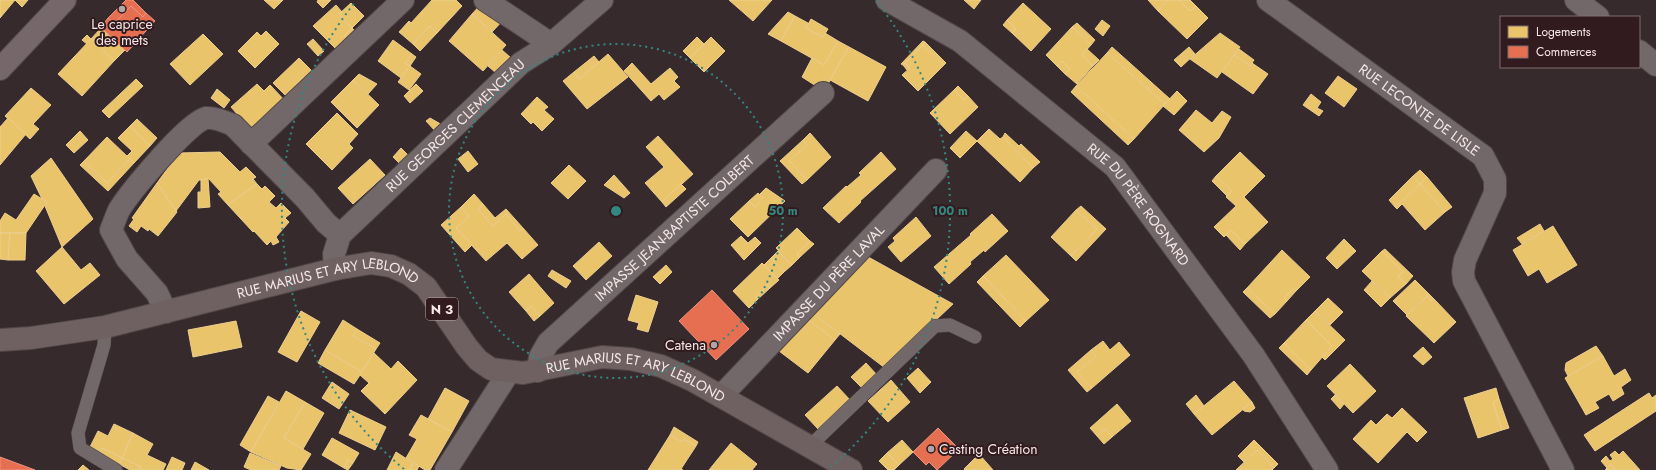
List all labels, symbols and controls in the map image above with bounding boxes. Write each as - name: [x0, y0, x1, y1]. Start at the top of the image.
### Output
- marker: Le caprice des mets: [117, 4, 127, 14]
- place label: Le caprice des mets: [91, 14, 153, 50]
- legend: [1500, 16, 1640, 68]
- text: Logements: [1536, 23, 1591, 41]
- text: Commerces: [1536, 43, 1597, 61]
- street label: RUE GEORGES CLEMENCEAU: [381, 54, 529, 197]
- street label: RUE LECONTE DE LISLE: [1355, 59, 1484, 161]
- street label: RUE DU PÈRE ROGNARD: [1083, 138, 1194, 270]
- street label: IMPASSE JEAN-BAPTISTE COLBERT: [590, 150, 759, 306]
- text: 50 m: [768, 202, 798, 220]
- text: 100 m: [932, 202, 968, 220]
- centre of rings: [609, 204, 623, 218]
- street label: IMPASSE DU PÈRE LAVAL: [768, 220, 889, 346]
- street label: RUE MARIUS ET ARY LEBLOND: [235, 253, 423, 303]
- road number: N 3: [426, 298, 458, 320]
- place label: Catena: [665, 335, 706, 355]
- marker: Catena: [709, 340, 719, 350]
- street label: RUE MARIUS ET ARY LEBLOND: [544, 347, 729, 407]
- place label: Casting Création: [939, 439, 1038, 459]
- marker: Casting Création: [926, 444, 936, 454]

